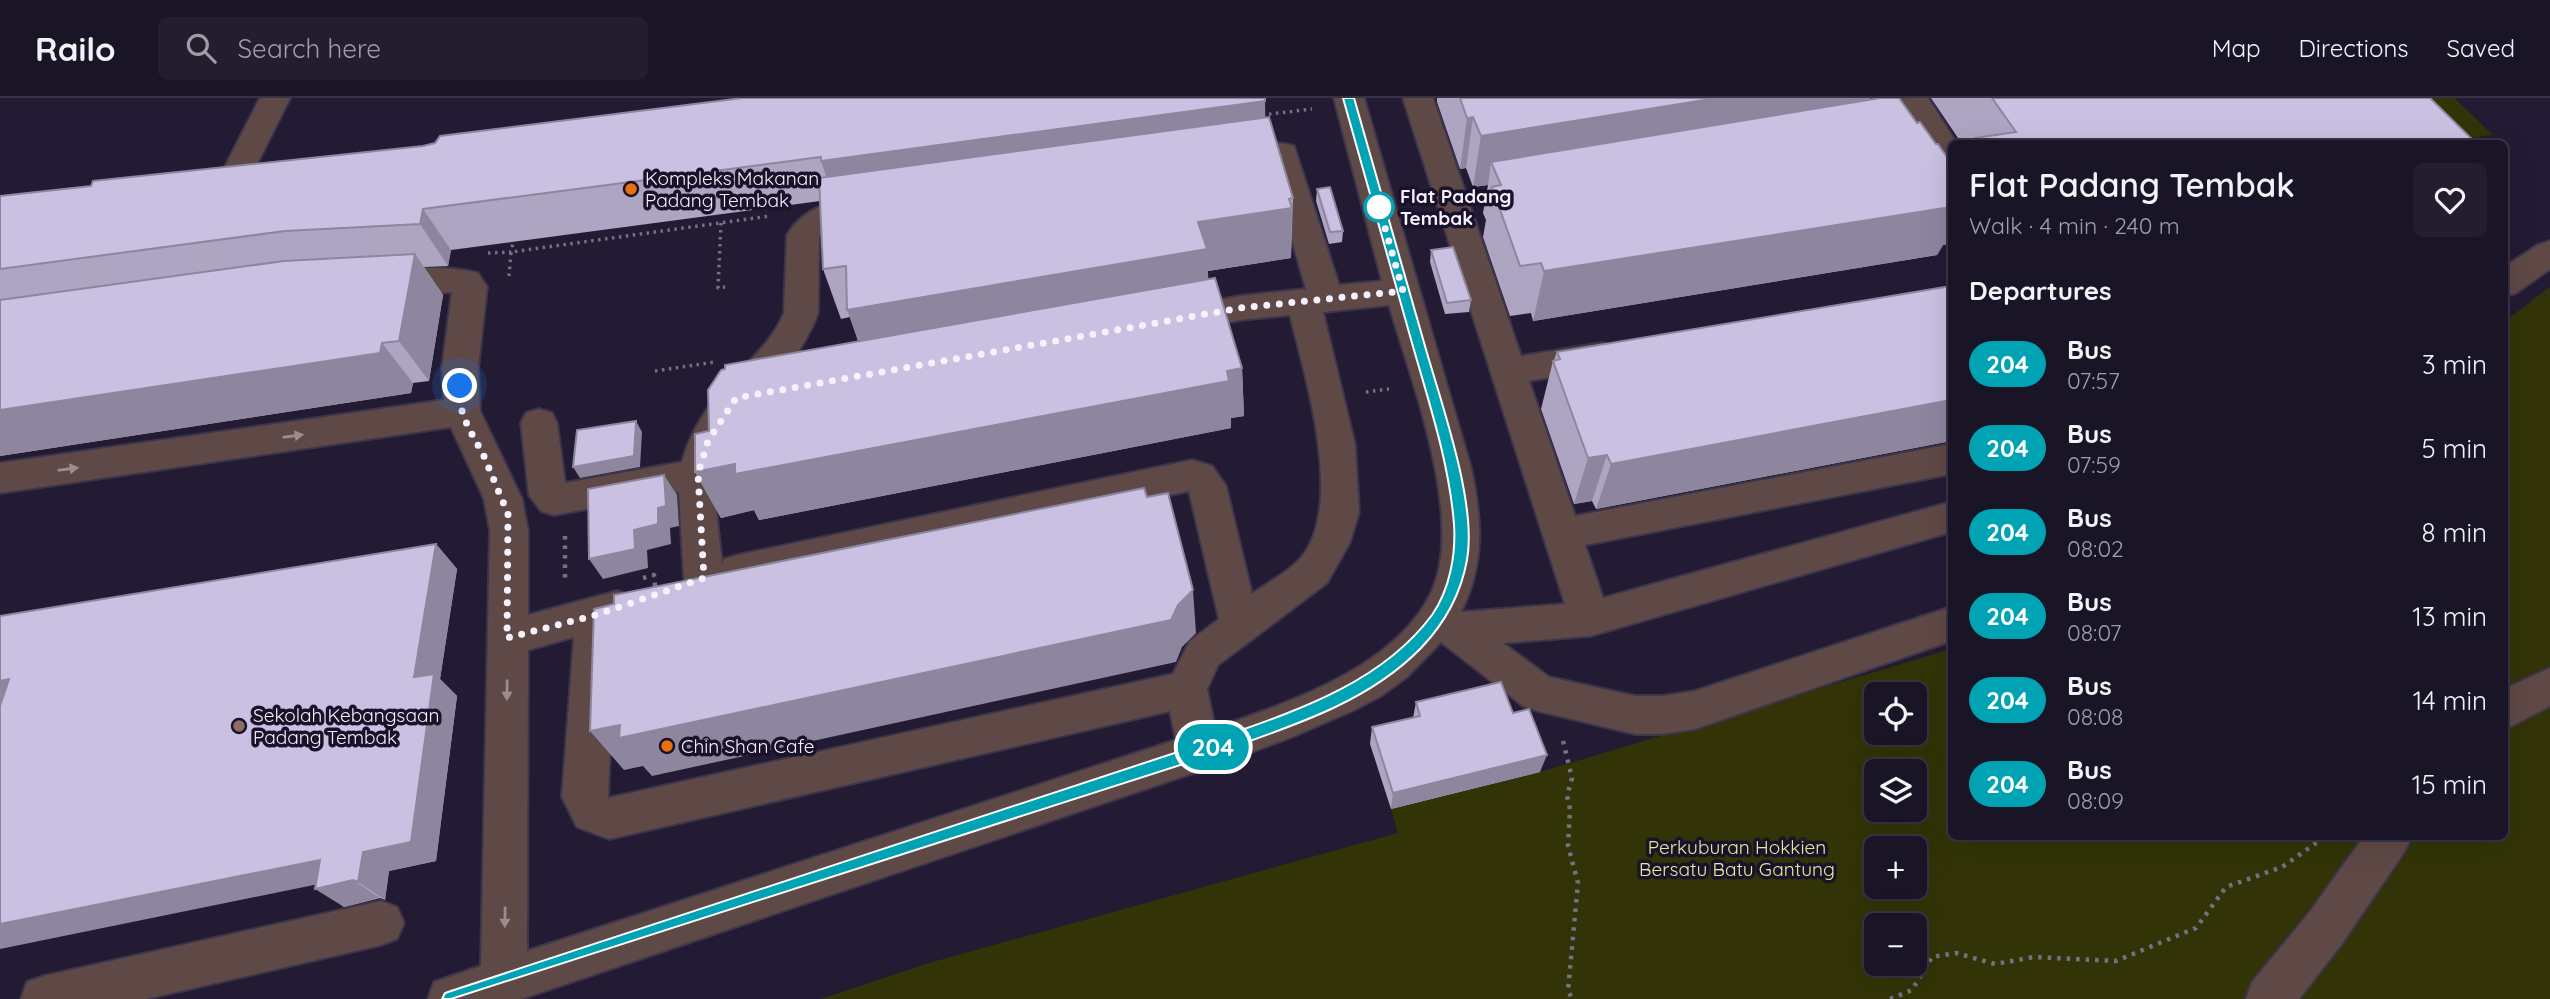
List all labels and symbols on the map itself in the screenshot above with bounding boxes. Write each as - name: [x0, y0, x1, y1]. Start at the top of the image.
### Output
- place label: Kompleks Makanan Padang Tembak: [645, 166, 819, 212]
- marker: Kompleks Makanan Padang Tembak: [623, 181, 639, 197]
- place label: Flat Padang Tembak: [1400, 184, 1511, 230]
- marker: Flat Padang Tembak: [1364, 192, 1394, 222]
- your location: [442, 368, 477, 403]
- one-way arrow: [282, 430, 304, 441]
- one-way arrow: [57, 463, 79, 474]
- one-way arrow: [501, 679, 513, 701]
- place label: Sekolah Kebangsaan Padang Tembak: [253, 703, 440, 749]
- marker: Sekolah Kebangsaan Padang Tembak: [231, 718, 247, 734]
- line badge: 204: [1173, 724, 1253, 770]
- place label: Chin Shan Cafe: [681, 734, 814, 758]
- marker: Chin Shan Cafe: [659, 738, 675, 754]
- park label: Perkuburan Hokkien Bersatu Batu Gantung: [1639, 835, 1835, 881]
- one-way arrow: [499, 907, 511, 929]

